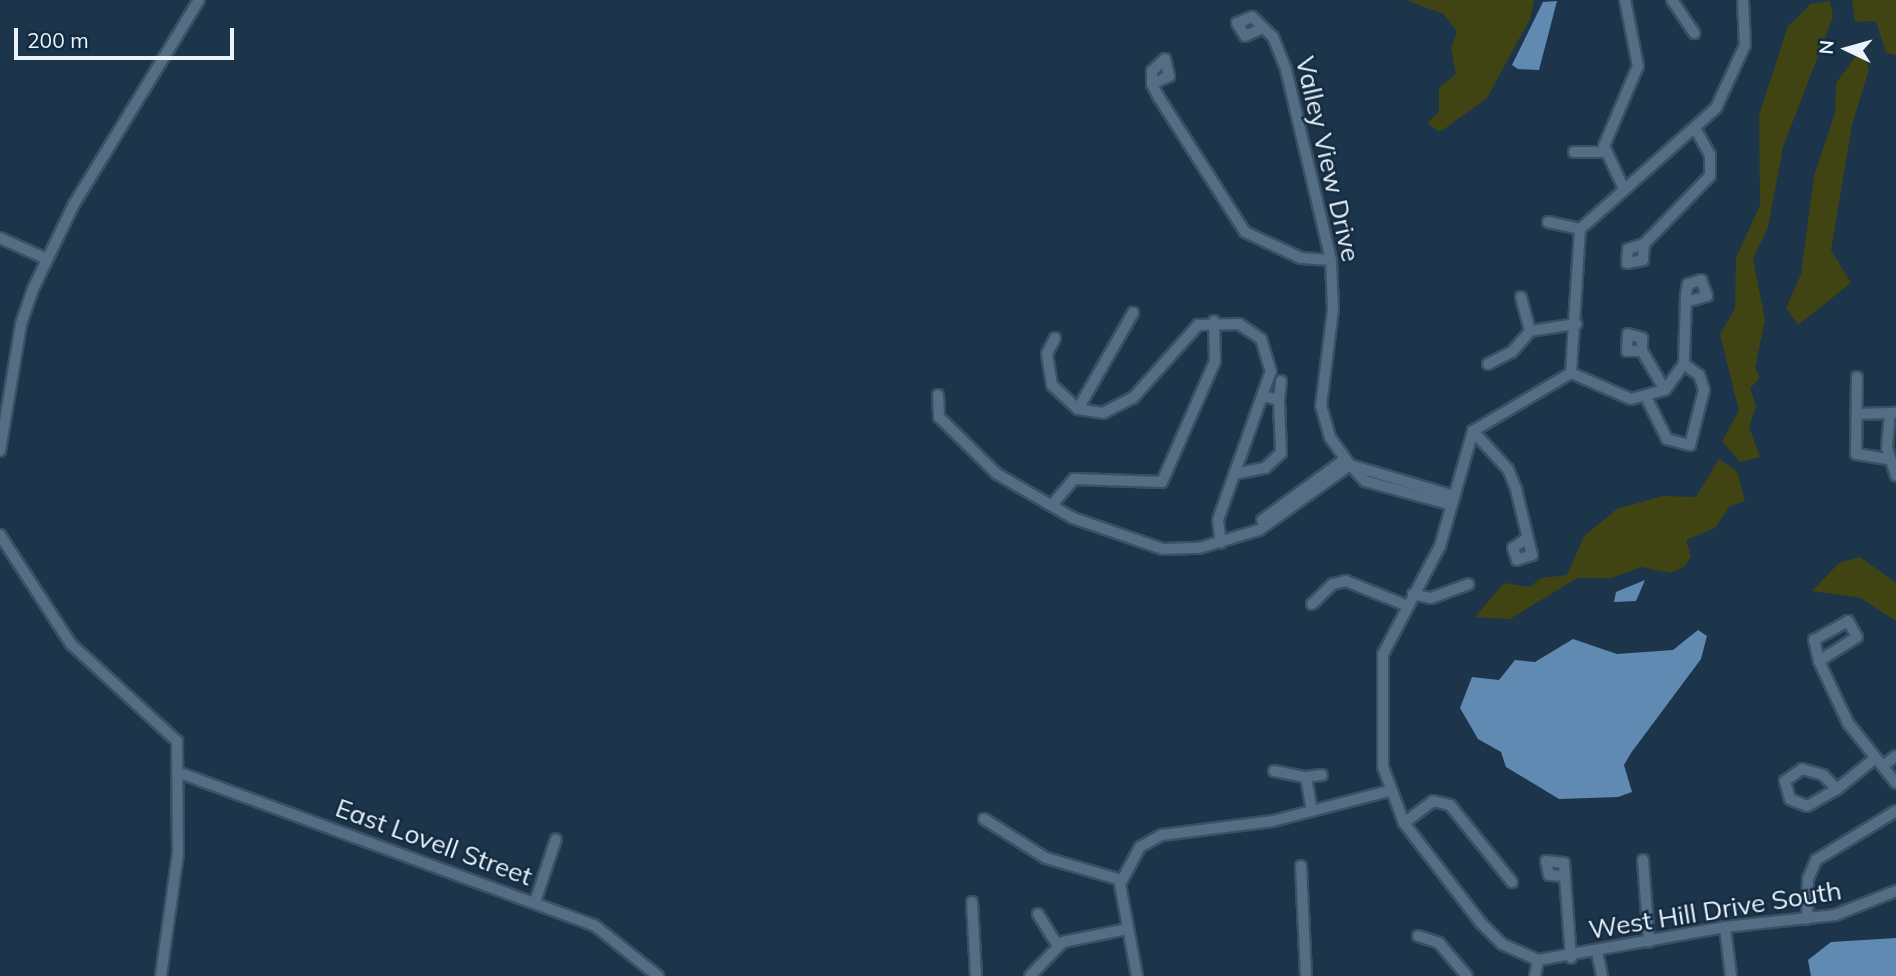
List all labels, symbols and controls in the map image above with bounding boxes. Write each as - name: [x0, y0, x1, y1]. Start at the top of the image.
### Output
- scale bar: [18, 14, 238, 58]
- north arrow: [1812, 14, 1882, 84]
- text: 200 m: [27, 27, 89, 53]
- text: N: [1813, 39, 1839, 55]
- street label: Valley View Drive: [1289, 53, 1367, 265]
- street label: East Lovell Street: [331, 792, 537, 892]
- street label: West Hill Drive South: [1586, 875, 1844, 945]

